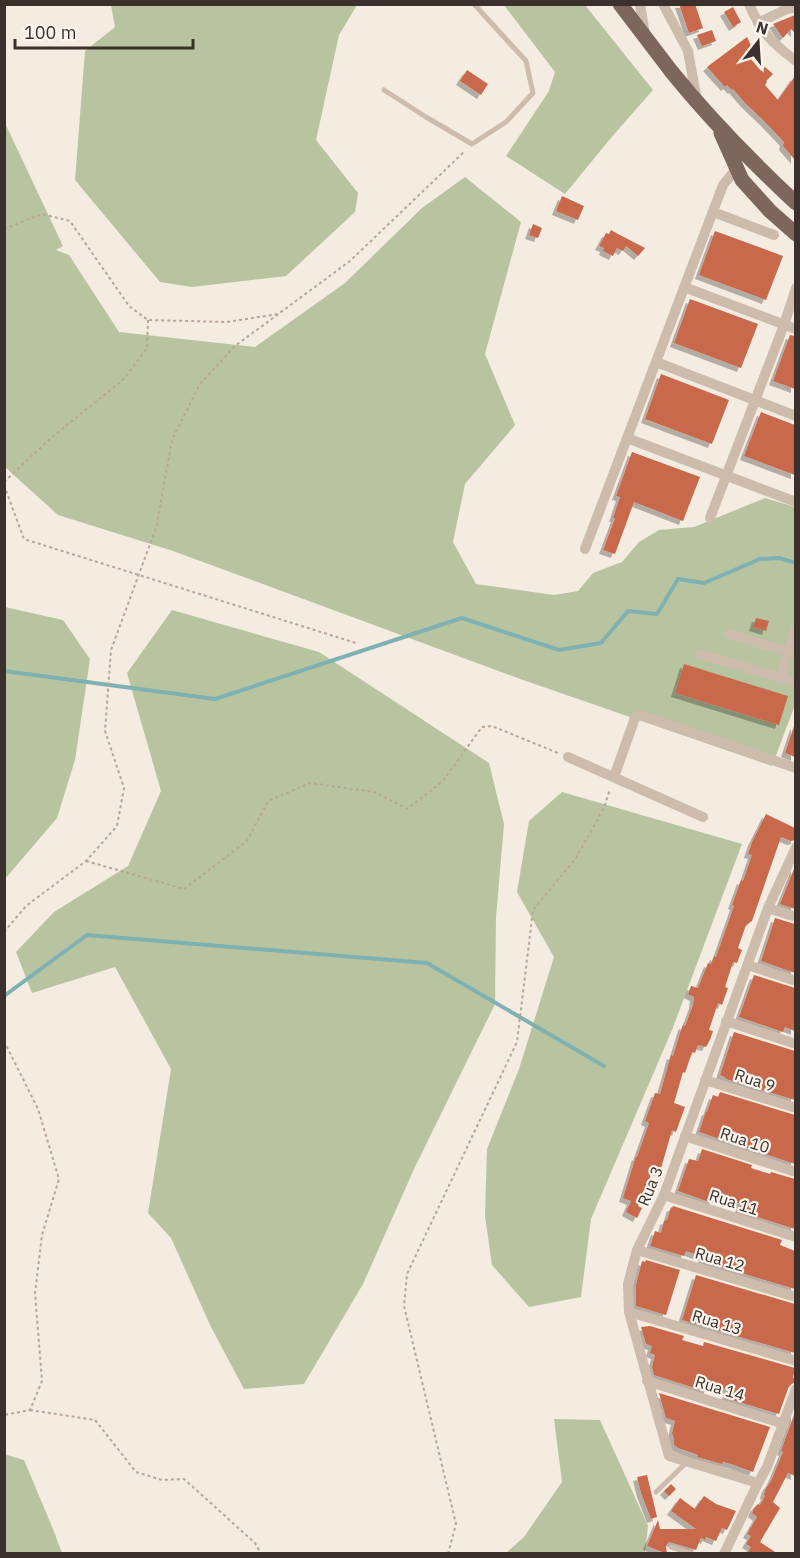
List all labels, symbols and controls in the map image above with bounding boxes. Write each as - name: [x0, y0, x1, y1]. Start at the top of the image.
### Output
- scale bar: [15, 12, 194, 50]
- north arrow: [728, 12, 788, 72]
- text: N: [754, 16, 771, 39]
- text: 100 m: [24, 21, 76, 44]
- street label: Rua 9: [732, 1064, 778, 1096]
- street label: Rua 10: [718, 1123, 772, 1157]
- street label: Rua 3: [633, 1163, 667, 1209]
- street label: Rua 11: [707, 1185, 761, 1219]
- street label: Rua 12: [693, 1242, 747, 1276]
- street label: Rua 13: [690, 1305, 744, 1339]
- street label: Rua 14: [693, 1371, 747, 1405]

